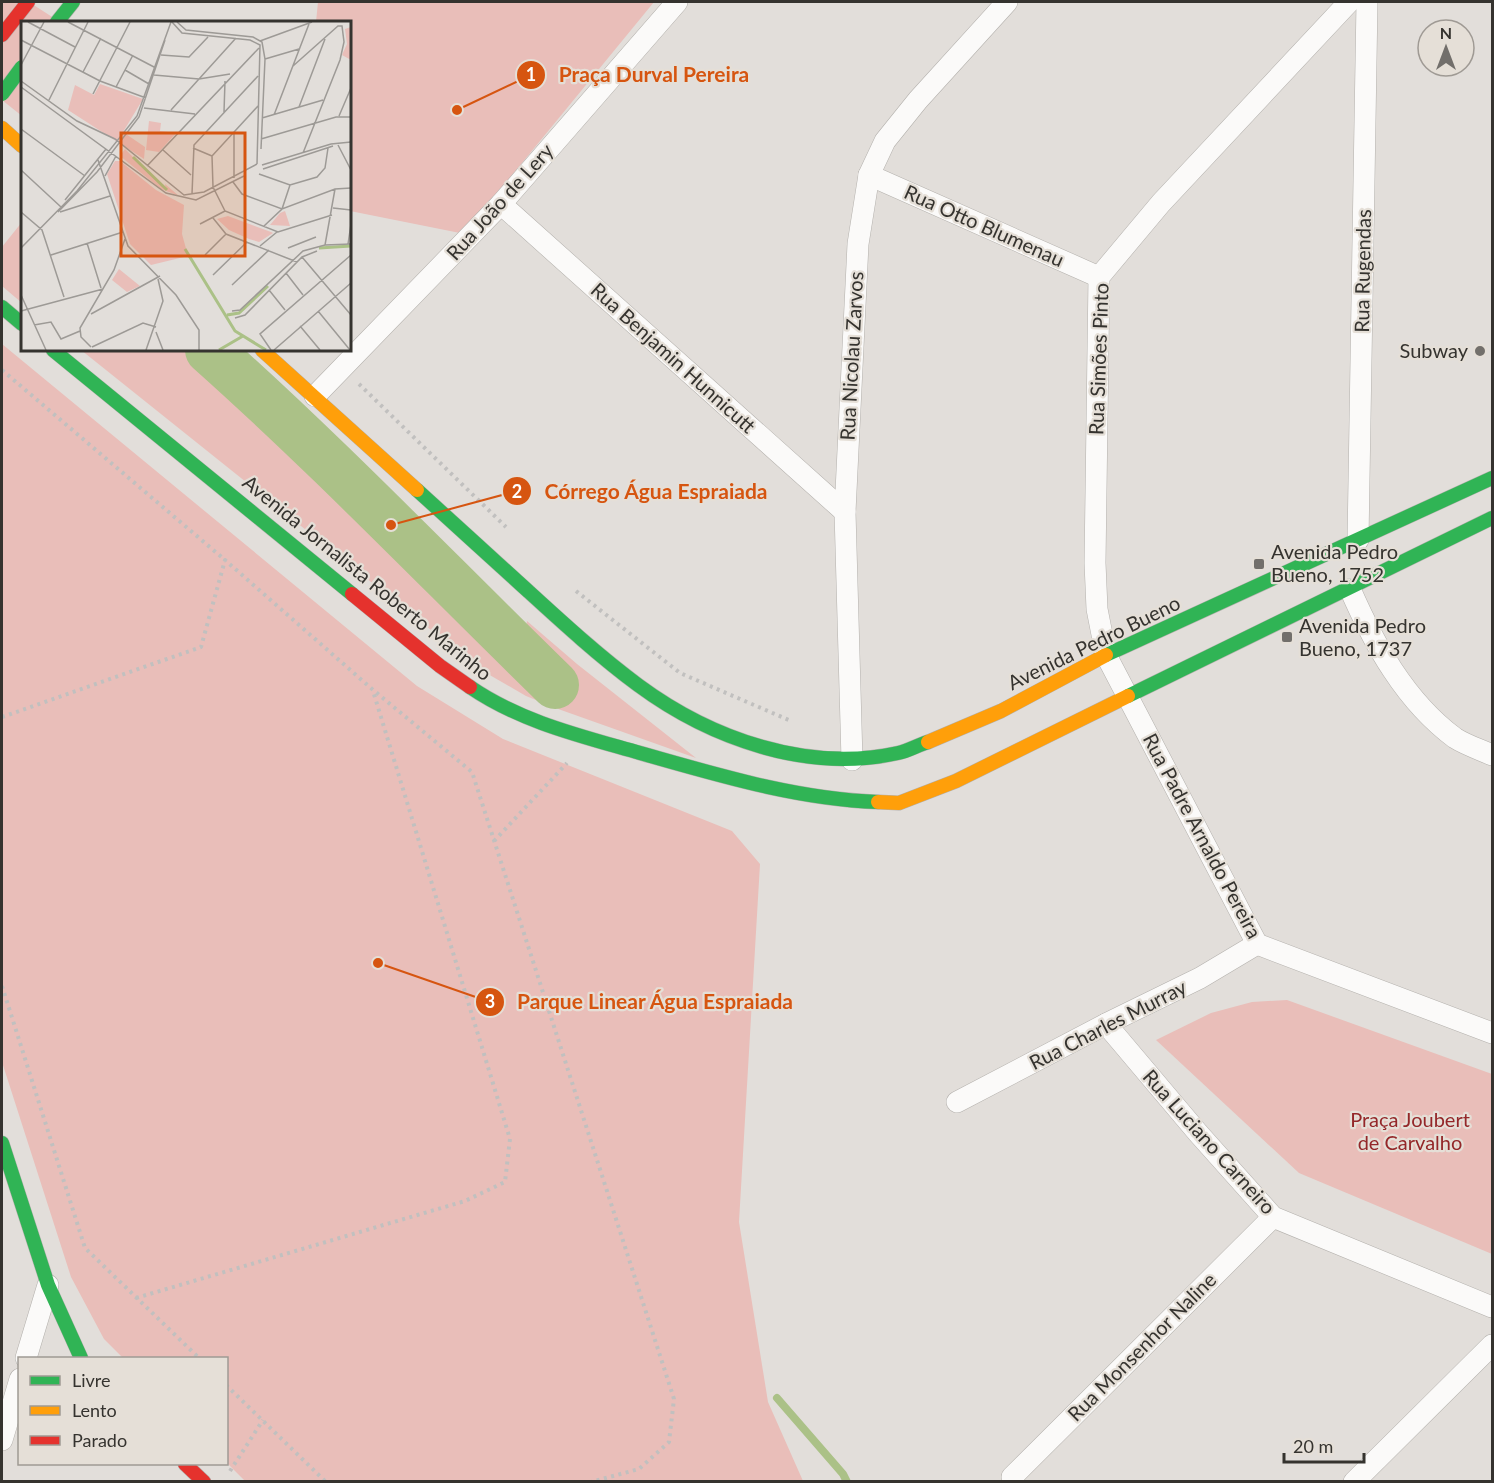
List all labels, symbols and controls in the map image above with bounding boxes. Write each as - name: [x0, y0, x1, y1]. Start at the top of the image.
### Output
- north arrow: [1416, 18, 1476, 78]
- inset map: [21, 21, 351, 351]
- text: N: [1440, 23, 1452, 42]
- callout: Praça Durval Pereira: [516, 56, 761, 95]
- text: Praça Durval Pereira: [559, 61, 749, 86]
- text: 1: [526, 63, 536, 85]
- street label: Rua João de Lery: [441, 138, 558, 264]
- street label: Rua Otto Blumenau: [901, 179, 1068, 271]
- street label: Rua Rugendas: [1349, 209, 1375, 333]
- street label: Rua Nicolau Zarvos: [835, 271, 867, 441]
- street label: Rua Benjamin Hunnicutt: [587, 277, 761, 438]
- street label: Rua Simões Pinto: [1083, 282, 1113, 435]
- place label: Subway: [1400, 338, 1469, 362]
- marker: Subway: [1473, 344, 1487, 358]
- street label: Avenida Jornalista Roberto Marinho: [238, 469, 497, 685]
- callout: Córrego Água Espraiada: [502, 472, 780, 511]
- text: Córrego Água Espraiada: [545, 478, 767, 503]
- text: 2: [512, 480, 522, 502]
- place label: Avenida Pedro Bueno, 1752: [1271, 539, 1398, 586]
- marker: Avenida Pedro Bueno, 1752: [1252, 557, 1266, 571]
- street label: Avenida Pedro Bueno: [1003, 590, 1184, 694]
- place label: Avenida Pedro Bueno, 1737: [1299, 613, 1426, 660]
- marker: Avenida Pedro Bueno, 1737: [1280, 630, 1294, 644]
- street label: Rua Padre Arnaldo Pereira: [1139, 729, 1267, 942]
- street label: Rua Charles Murray: [1025, 974, 1191, 1074]
- callout: Parque Linear Água Espraiada: [475, 983, 806, 1022]
- text: Parque Linear Água Espraiada: [517, 988, 793, 1013]
- text: 3: [485, 990, 495, 1012]
- street label: Rua Luciano Carneiro: [1138, 1064, 1281, 1219]
- park label: Praça Joubert de Carvalho: [1350, 1107, 1470, 1154]
- street label: Rua Monsenhor Naline: [1062, 1267, 1221, 1426]
- legend: [18, 1357, 228, 1465]
- text: Livre: [72, 1369, 111, 1391]
- text: Lento: [72, 1399, 117, 1421]
- scale bar: [1284, 1426, 1364, 1464]
- text: Parado: [72, 1429, 127, 1451]
- text: 20 m: [1293, 1435, 1333, 1457]

